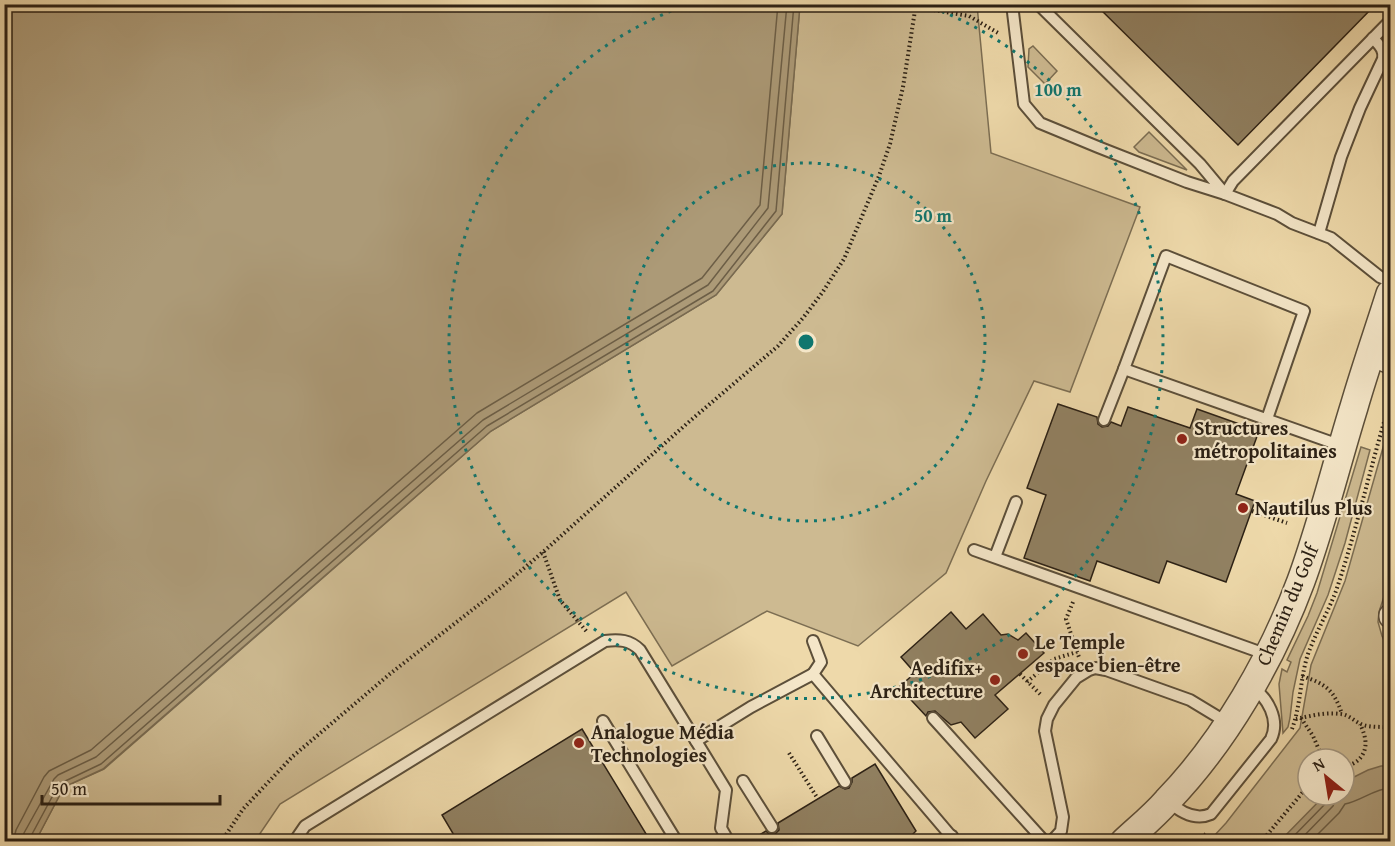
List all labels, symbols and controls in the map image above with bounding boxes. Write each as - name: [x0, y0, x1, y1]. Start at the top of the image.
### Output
- text: 100 m: [1034, 76, 1082, 103]
- text: 50 m: [914, 202, 953, 229]
- centre of rings: [796, 332, 816, 352]
- place label: Structures métropolitaines: [1194, 413, 1337, 465]
- marker: Structures métropolitaines: [1175, 432, 1189, 446]
- place label: Nautilus Plus: [1255, 493, 1372, 522]
- marker: Nautilus Plus: [1236, 501, 1250, 515]
- street label: Chemin du Golf: [1248, 537, 1326, 670]
- place label: Le Temple espace bien-être: [1035, 627, 1181, 679]
- marker: Le Temple espace bien-être: [1016, 647, 1030, 661]
- place label: Aedifix+ Architecture: [870, 653, 983, 705]
- marker: Aedifix+ Architecture: [988, 673, 1002, 687]
- place label: Analogue Média Technologies: [591, 717, 735, 769]
- marker: Analogue Média Technologies: [572, 736, 586, 750]
- north arrow: [1296, 747, 1356, 807]
- text: N: [1308, 751, 1329, 777]
- scale bar: [42, 768, 220, 806]
- text: 50 m: [51, 775, 87, 802]

